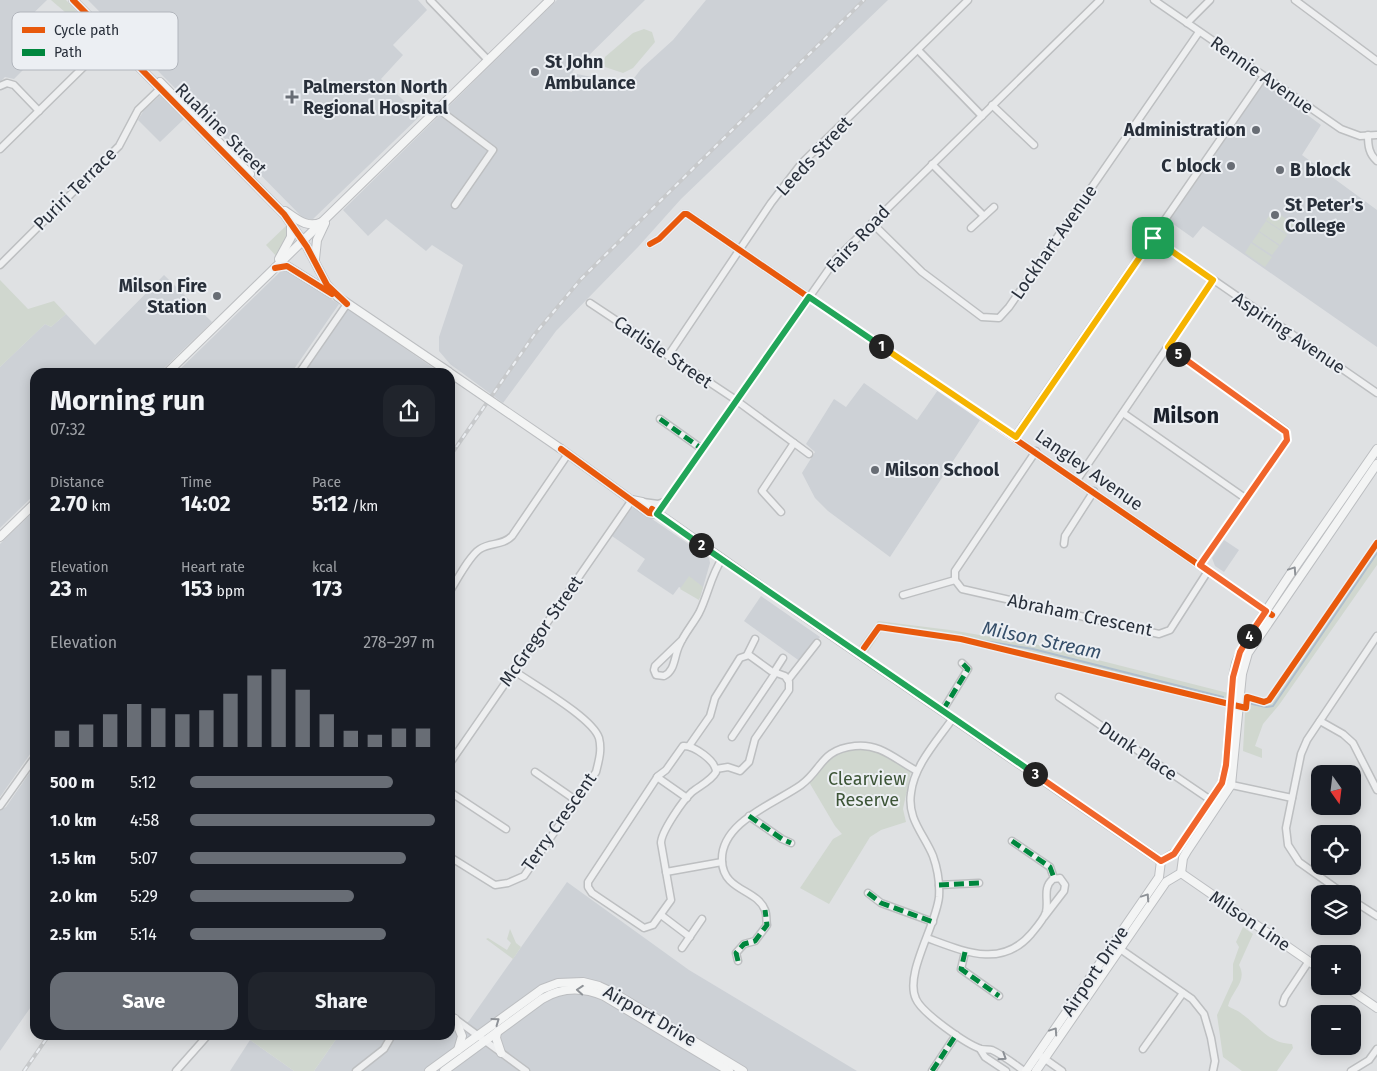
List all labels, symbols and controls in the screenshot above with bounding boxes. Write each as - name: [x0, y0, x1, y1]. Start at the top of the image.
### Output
- legend: [12, 12, 178, 70]
- text: Cycle path: [54, 22, 119, 39]
- street label: Rennie Avenue: [1206, 31, 1318, 119]
- text: Path: [54, 44, 82, 61]
- place label: St John Ambulance: [544, 51, 636, 94]
- marker: St John Ambulance: [529, 66, 541, 78]
- place label: Palmerston North Regional Hospital: [303, 76, 448, 119]
- street label: Ruahine Street: [171, 79, 272, 180]
- marker: Palmerston North Regional Hospital: [285, 90, 299, 104]
- street label: Leeds Street: [772, 111, 857, 200]
- place label: Administration: [1123, 119, 1246, 141]
- marker: Administration: [1250, 124, 1262, 136]
- street label: Puriri Terrace: [29, 143, 121, 235]
- place label: C block: [1161, 155, 1222, 177]
- place label: B block: [1290, 159, 1352, 181]
- marker: C block: [1225, 160, 1237, 172]
- marker: B block: [1274, 164, 1286, 176]
- street label: Lockhart Avenue: [1006, 180, 1102, 304]
- place label: St Peter's College: [1285, 194, 1364, 237]
- street label: Fairs Road: [821, 201, 895, 277]
- marker: St Peter's College: [1269, 209, 1281, 221]
- pin: [1132, 217, 1174, 259]
- icon: arrive: [1139, 224, 1167, 252]
- place label: Milson Fire Station: [119, 275, 207, 318]
- street label: Aspiring Avenue: [1229, 287, 1349, 379]
- marker: Milson Fire Station: [211, 290, 223, 302]
- street label: Carlisle Street: [610, 311, 717, 393]
- pin: 1: [868, 334, 894, 358]
- text: 1: [878, 338, 885, 355]
- pin: 5: [1166, 342, 1190, 366]
- text: 5: [1175, 346, 1182, 363]
- text: Morning run: [50, 384, 205, 417]
- button: share: [383, 385, 435, 437]
- district label: Milson: [1153, 402, 1219, 429]
- text: 07:32: [50, 420, 85, 439]
- street label: Langley Avenue: [1031, 425, 1147, 515]
- place label: Milson School: [885, 459, 1000, 481]
- marker: Milson School: [869, 464, 881, 476]
- text: Distance: [50, 474, 104, 491]
- text: Time: [181, 474, 212, 491]
- text: Pace: [312, 474, 341, 491]
- text: 2.70: [50, 491, 88, 517]
- text: 14:02: [181, 491, 231, 517]
- text: 5:12: [312, 491, 348, 517]
- text: km: [88, 498, 111, 515]
- text: /km: [348, 498, 378, 515]
- pin: 2: [688, 532, 714, 558]
- text: 2: [698, 537, 705, 554]
- text: Elevation: [50, 559, 109, 576]
- text: Heart rate: [181, 559, 245, 576]
- text: kcal: [312, 559, 337, 576]
- one-way arrow: [1287, 566, 1296, 576]
- street label: McGregor Street: [495, 571, 588, 691]
- text: 23: [50, 576, 72, 602]
- text: 153: [181, 576, 213, 602]
- text: 173: [312, 576, 342, 602]
- text: m: [72, 583, 87, 600]
- text: bpm: [213, 583, 245, 600]
- street label: Abraham Crescent: [1006, 589, 1155, 641]
- water label: Milson Stream: [980, 616, 1104, 664]
- pin: 4: [1236, 624, 1262, 648]
- text: 4: [1246, 628, 1253, 645]
- text: Elevation: [50, 633, 117, 652]
- text: 278–297 m: [363, 633, 435, 652]
- street label: Dunk Place: [1095, 717, 1181, 785]
- pin: 3: [1022, 762, 1048, 786]
- north arrow: [1311, 765, 1361, 815]
- map controls: [1311, 765, 1361, 1055]
- text: 3: [1032, 766, 1039, 783]
- street label: Terry Crescent: [517, 768, 601, 875]
- park label: Clearview Reserve: [828, 768, 906, 811]
- text: 500 m: [50, 773, 95, 792]
- text: 5:12: [130, 773, 156, 792]
- text: 1.0 km: [50, 811, 97, 830]
- text: 4:58: [130, 811, 159, 830]
- button: locate: [1311, 825, 1361, 875]
- text: 1.5 km: [50, 849, 96, 868]
- text: 5:07: [130, 849, 158, 868]
- button: layers: [1311, 885, 1361, 935]
- street label: Milson Line: [1205, 886, 1295, 956]
- text: 2.0 km: [50, 887, 97, 906]
- text: 5:29: [130, 887, 158, 906]
- one-way arrow: [1140, 893, 1149, 903]
- street label: Airport Drive: [1057, 922, 1133, 1020]
- text: 2.5 km: [50, 925, 97, 944]
- text: 5:14: [130, 925, 157, 944]
- button: +: [1311, 945, 1361, 995]
- button: Save: [50, 972, 238, 1030]
- button: Share: [248, 972, 435, 1030]
- street label: Airport Drive: [599, 980, 701, 1052]
- one-way arrow: [575, 985, 583, 996]
- button: −: [1311, 1005, 1361, 1055]
- one-way arrow: [490, 1019, 499, 1027]
- one-way arrow: [1048, 1027, 1057, 1037]
- one-way arrow: [998, 1051, 1007, 1061]

